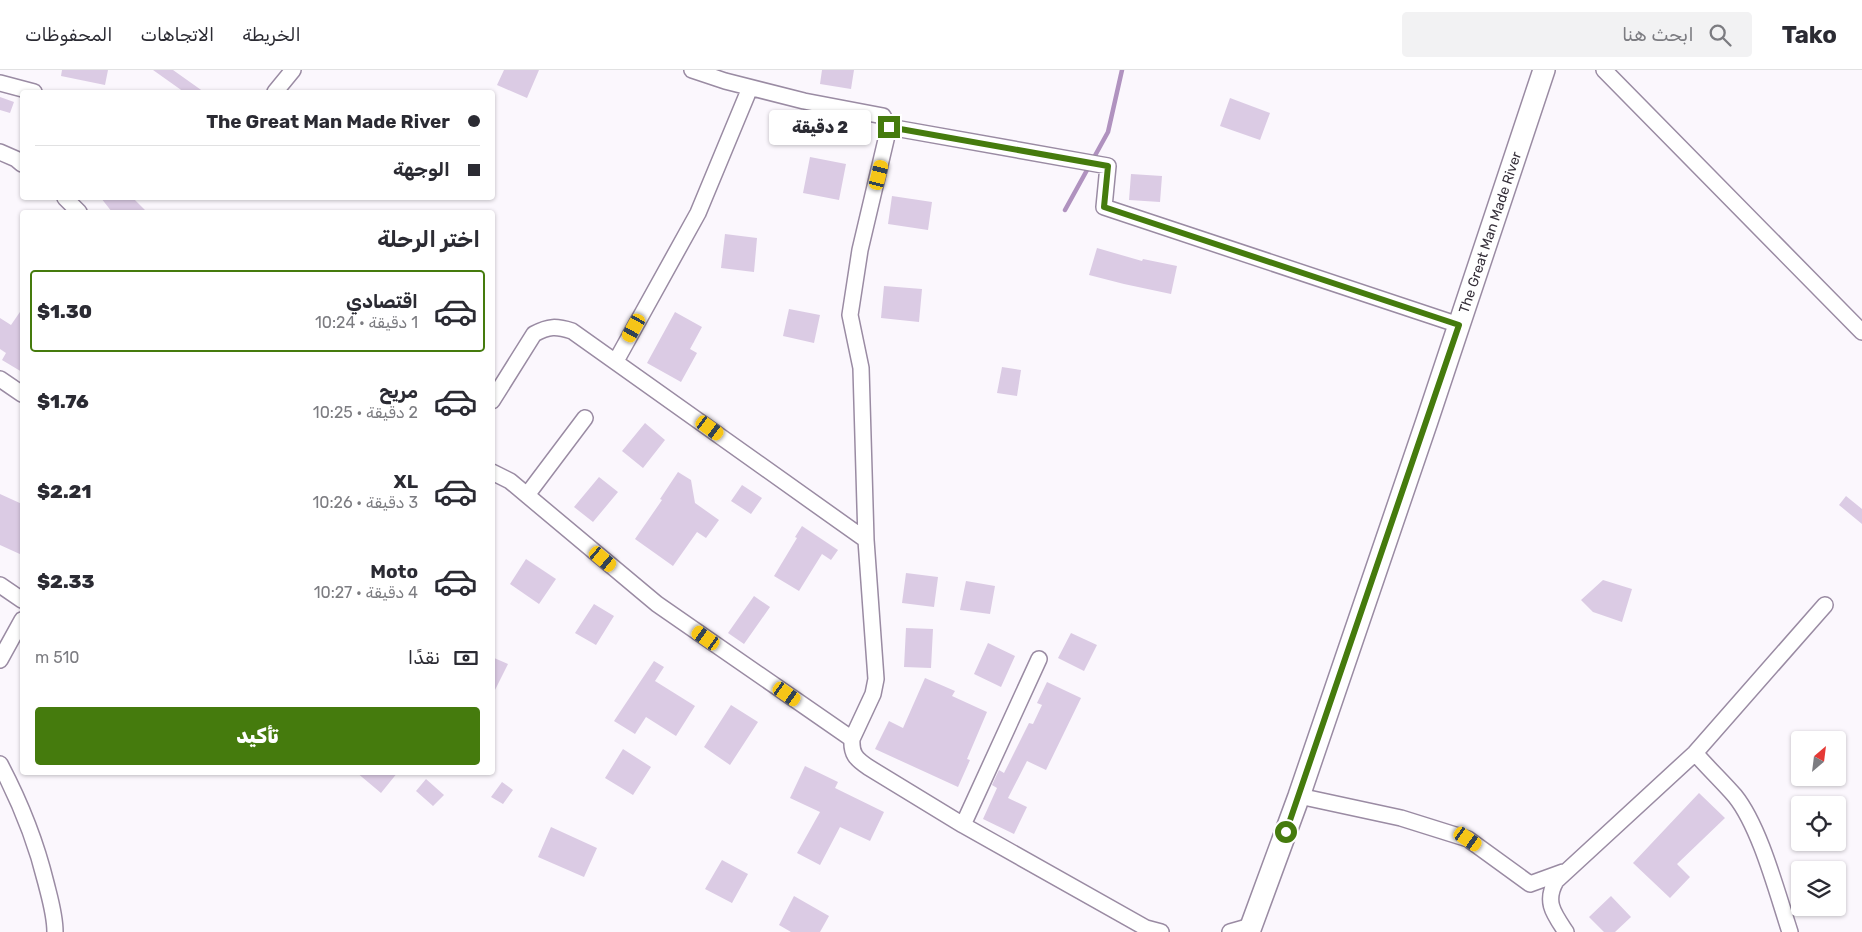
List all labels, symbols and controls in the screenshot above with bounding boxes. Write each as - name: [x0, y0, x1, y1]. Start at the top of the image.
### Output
- search box: [1402, 12, 1752, 57]
- icon: search: [1706, 21, 1734, 49]
- text: Tako: [1782, 21, 1837, 49]
- text: ابحث هنا: [1622, 23, 1694, 46]
- text: المحفوظات: [25, 24, 112, 46]
- text: الاتجاهات: [140, 24, 214, 46]
- text: الخريطة: [242, 24, 301, 46]
- text: The Great Man Made River: [206, 110, 450, 133]
- callout: 2 دقيقة: [769, 110, 872, 144]
- route end: [878, 116, 900, 138]
- text: 2 دقيقة: [792, 118, 848, 137]
- street label: The Great Man Made River: [1456, 149, 1525, 316]
- text: الوجهة: [393, 158, 450, 181]
- car: [868, 159, 889, 191]
- text: اختر الرحلة: [377, 226, 480, 253]
- icon: car: [433, 289, 478, 334]
- text: اقتصادي: [346, 290, 418, 313]
- text: $1.30: [37, 300, 92, 323]
- car: [620, 311, 647, 345]
- text: 1 دقيقة · 10:24: [315, 313, 418, 332]
- icon: car: [433, 379, 478, 424]
- text: مريح: [379, 380, 418, 403]
- text: $1.76: [37, 390, 89, 413]
- text: 2 دقيقة · 10:25: [313, 403, 418, 422]
- car: [693, 413, 726, 443]
- icon: car: [433, 469, 478, 514]
- text: XL: [394, 470, 418, 493]
- text: $2.21: [37, 480, 92, 503]
- text: 3 دقيقة · 10:26: [313, 493, 418, 512]
- car: [586, 544, 619, 574]
- icon: car: [433, 559, 478, 604]
- text: Moto: [370, 560, 418, 583]
- text: $2.33: [37, 570, 95, 593]
- text: 4 دقيقة · 10:27: [314, 583, 418, 602]
- car: [689, 623, 722, 653]
- icon: cash: [452, 644, 480, 672]
- text: نقدًا: [408, 646, 440, 669]
- text: 510 m: [35, 648, 79, 667]
- car: [770, 679, 803, 709]
- button: تأكيد: [35, 707, 480, 765]
- north arrow: [1791, 731, 1846, 786]
- map controls: [1791, 731, 1846, 916]
- button: locate: [1791, 796, 1846, 851]
- route start: [1275, 821, 1297, 843]
- car: [1451, 824, 1484, 854]
- button: layers: [1791, 861, 1846, 916]

